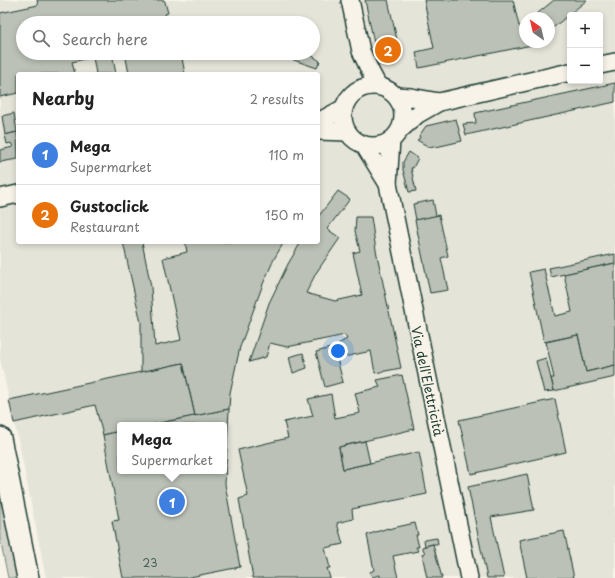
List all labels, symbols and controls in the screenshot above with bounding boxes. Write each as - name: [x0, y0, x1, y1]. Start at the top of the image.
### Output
- north arrow: [519, 12, 555, 48]
- map controls: [567, 12, 603, 84]
- button: +: [567, 12, 603, 48]
- search box: [16, 16, 320, 60]
- icon: search: [30, 27, 52, 49]
- text: Search here: [62, 27, 148, 50]
- pin: 2: [375, 35, 401, 65]
- button: −: [567, 48, 603, 84]
- text: Nearby: [32, 85, 94, 111]
- text: 2 results: [250, 89, 304, 108]
- text: Mega: [70, 134, 111, 157]
- text: 1: [42, 145, 48, 164]
- text: 110 m: [269, 145, 304, 164]
- text: Supermarket: [70, 157, 152, 176]
- text: Gustoclick: [70, 194, 149, 217]
- text: 2: [40, 205, 50, 224]
- text: 150 m: [265, 205, 304, 224]
- text: Restaurant: [70, 217, 140, 236]
- street label: Via dell'Elettricità: [407, 324, 449, 439]
- your location: [328, 341, 348, 361]
- popup: [117, 422, 227, 474]
- text: Mega: [131, 427, 172, 450]
- text: Supermarket: [131, 450, 213, 469]
- pin: 1: [159, 487, 185, 517]
- house number: 23: [143, 554, 157, 571]

